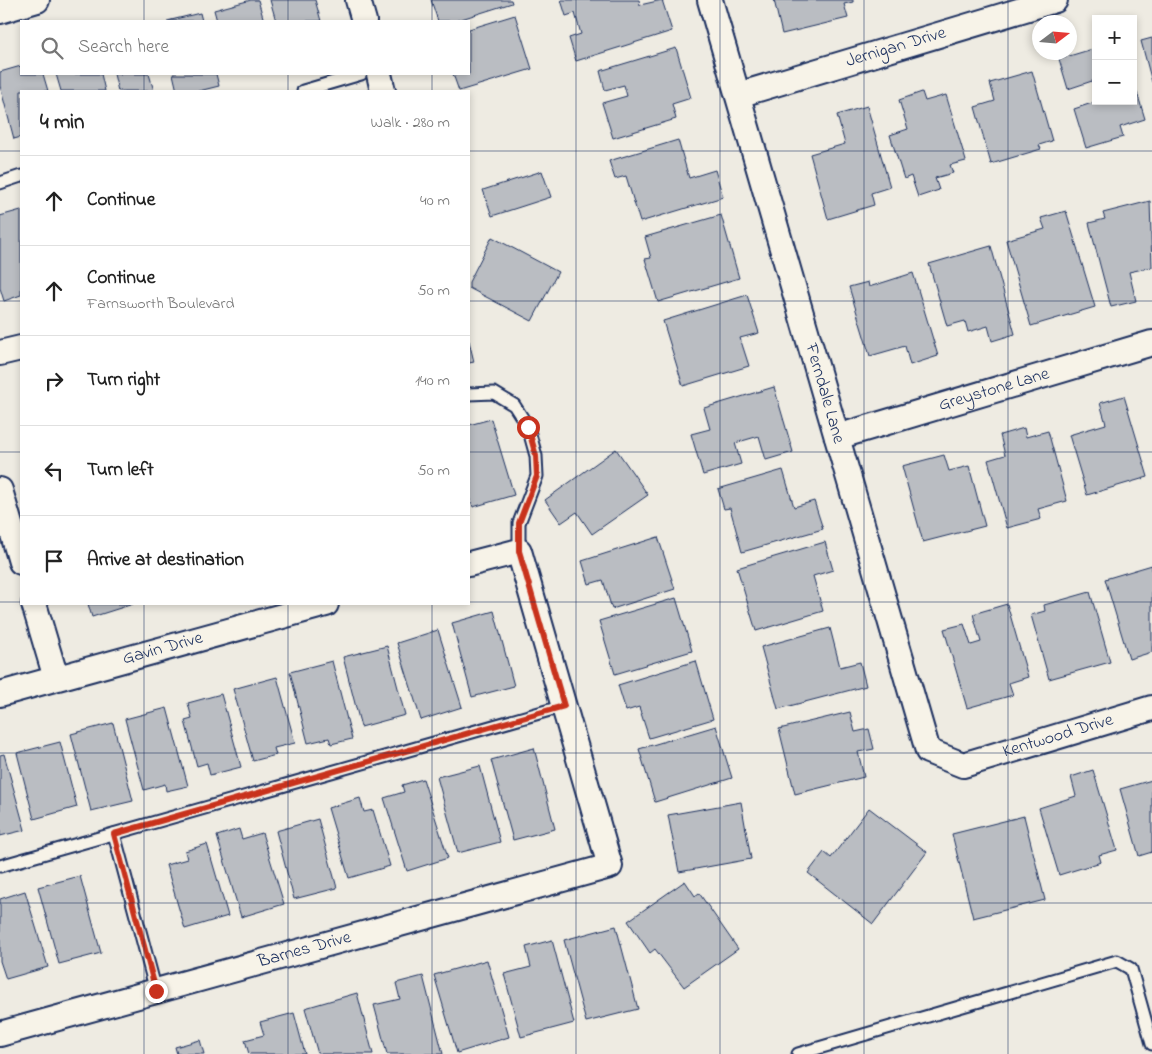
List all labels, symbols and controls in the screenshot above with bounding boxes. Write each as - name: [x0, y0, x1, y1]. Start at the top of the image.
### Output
- north arrow: [1032, 15, 1077, 60]
- map controls: [1092, 15, 1137, 105]
- button: +: [1092, 15, 1137, 60]
- search box: [20, 20, 470, 75]
- street label: Jernigan Drive: [843, 20, 950, 75]
- icon: search: [38, 34, 66, 62]
- text: Search here: [78, 34, 169, 61]
- button: −: [1092, 60, 1137, 105]
- text: 4 min: [40, 108, 84, 138]
- text: Walk · 280 m: [371, 111, 450, 135]
- icon: ahead: [40, 187, 68, 215]
- text: Continue: [87, 187, 155, 214]
- text: 40 m: [420, 189, 450, 213]
- text: Continue: [87, 265, 155, 292]
- icon: ahead: [40, 277, 68, 305]
- text: 50 m: [418, 279, 450, 303]
- text: Farnsworth Boulevard: [87, 292, 234, 316]
- street label: Ferndale Lane: [797, 340, 851, 448]
- street label: Greystone Lane: [936, 361, 1054, 419]
- icon: right: [40, 367, 68, 395]
- text: Turn right: [87, 367, 160, 394]
- text: 140 m: [415, 369, 450, 393]
- route start: [517, 416, 540, 439]
- icon: left: [40, 457, 68, 485]
- text: Turn left: [87, 457, 154, 484]
- text: 50 m: [418, 459, 450, 483]
- icon: arrive: [40, 547, 68, 575]
- text: Arrive at destination: [87, 547, 244, 574]
- street label: Gavin Drive: [120, 625, 207, 673]
- street label: Kentwood Drive: [1000, 707, 1117, 765]
- street label: Barnes Drive: [254, 925, 355, 976]
- route end: [145, 980, 168, 1003]

